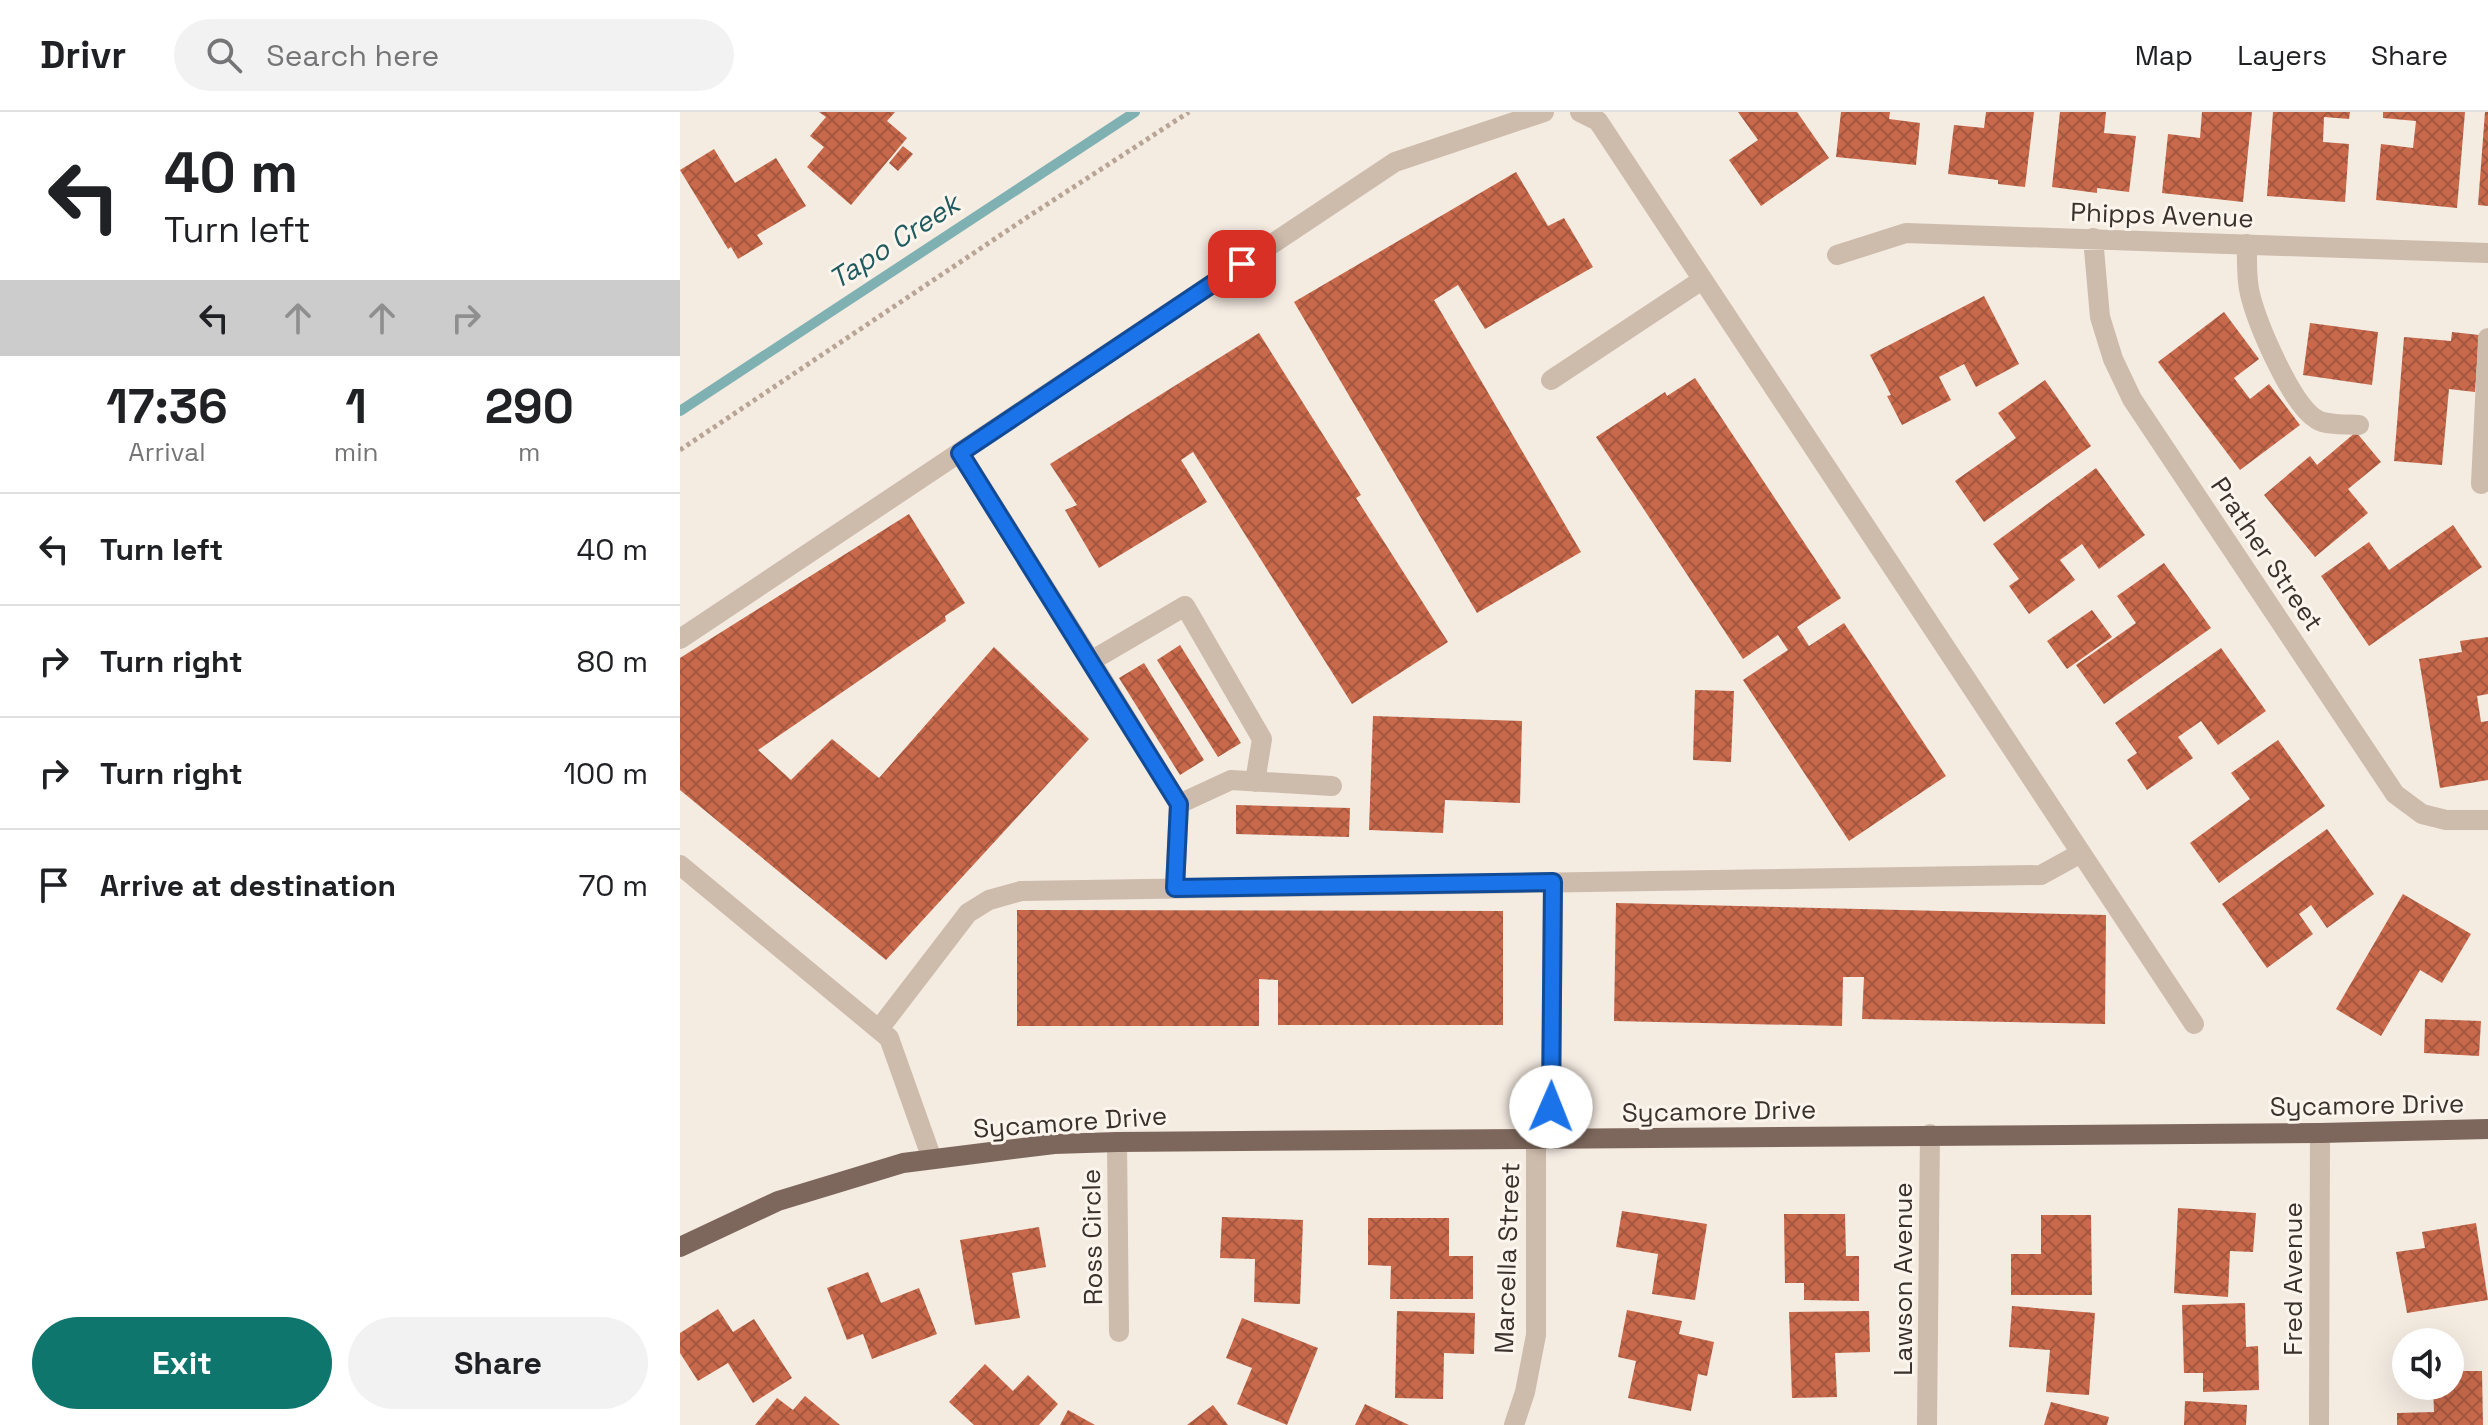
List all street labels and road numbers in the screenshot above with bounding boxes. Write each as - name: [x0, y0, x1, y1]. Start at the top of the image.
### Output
- street label: Phipps Avenue: [2070, 195, 2254, 235]
- street label: Prather Street: [2203, 471, 2331, 637]
- street label: Sycamore Drive: [2269, 1086, 2465, 1124]
- street label: Sycamore Drive: [1621, 1092, 1817, 1130]
- street label: Sycamore Drive: [972, 1098, 1168, 1146]
- street label: Marcella Street: [1487, 1162, 1527, 1354]
- street label: Ross Circle: [1074, 1169, 1110, 1305]
- street label: Lawson Avenue: [1886, 1182, 1920, 1376]
- street label: Fred Avenue: [2276, 1202, 2310, 1356]

